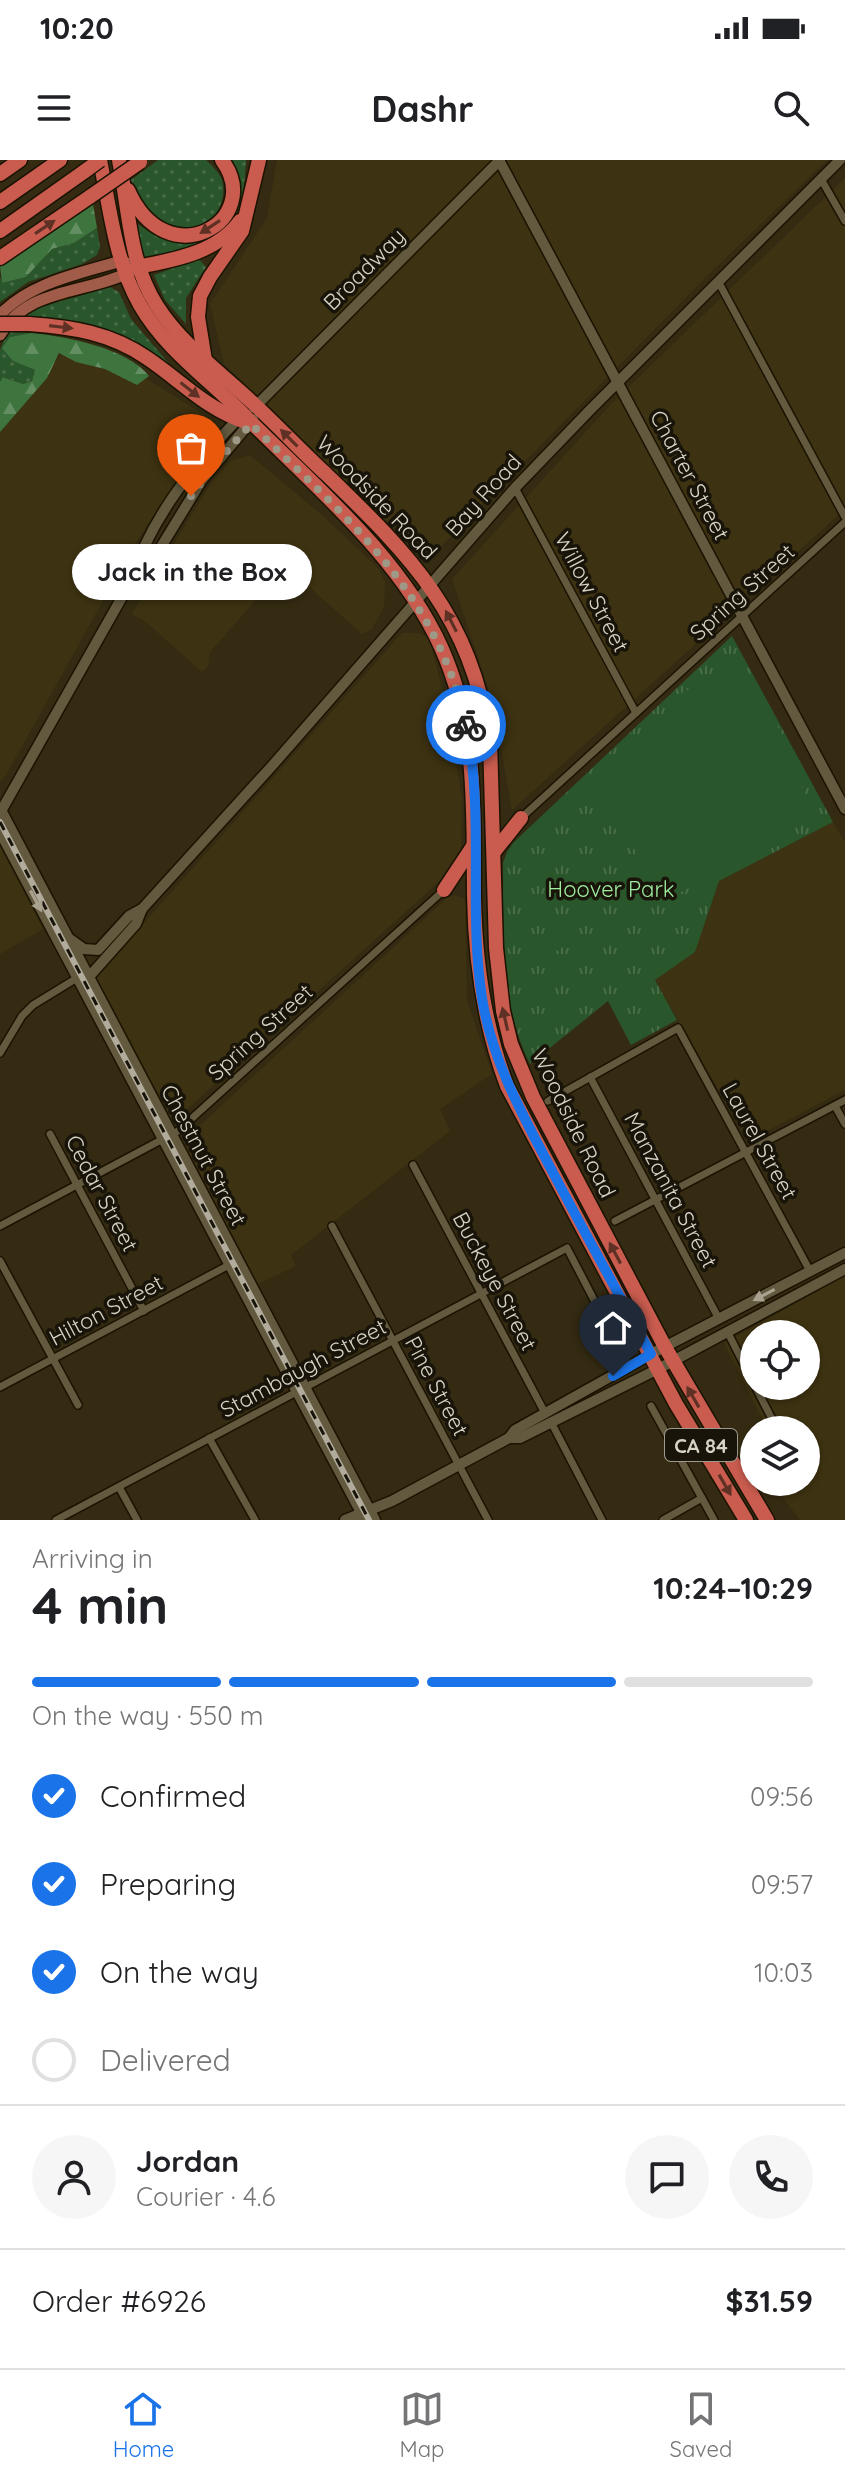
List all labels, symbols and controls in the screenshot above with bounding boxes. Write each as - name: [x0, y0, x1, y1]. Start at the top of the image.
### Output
- text: 10:20: [40, 9, 114, 47]
- icon: menu: [32, 86, 76, 130]
- text: Dashr: [371, 86, 474, 131]
- icon: search: [769, 86, 813, 130]
- one-way arrow: [200, 219, 221, 234]
- one-way arrow: [35, 220, 56, 235]
- street label: Broadway: [317, 222, 411, 316]
- one-way arrow: [49, 321, 74, 334]
- one-way arrow: [180, 382, 200, 398]
- street label: Charter Street: [644, 405, 736, 545]
- pin: [157, 414, 225, 496]
- icon: bag: [169, 426, 213, 470]
- one-way arrow: [280, 429, 299, 448]
- street label: Woodside Road: [311, 429, 443, 565]
- street label: Bay Road: [439, 448, 527, 542]
- street label: Willow Street: [549, 527, 635, 657]
- street label: Spring Street: [684, 538, 800, 646]
- callout: Jack in the Box: [71, 544, 311, 600]
- text: Jack in the Box: [97, 555, 287, 588]
- one-way arrow: [444, 610, 458, 633]
- courier: [426, 685, 506, 765]
- icon: bike: [444, 703, 488, 747]
- park label: Hoover Park: [547, 875, 675, 903]
- one-way arrow: [28, 890, 42, 912]
- street label: Spring Street: [202, 978, 318, 1086]
- one-way arrow: [499, 1006, 511, 1031]
- street label: Woodside Road: [526, 1044, 622, 1202]
- street label: Laurel Street: [716, 1078, 804, 1204]
- street label: Chestnut Street: [155, 1080, 253, 1230]
- street label: Manzanita Street: [618, 1107, 724, 1273]
- street label: Cedar Street: [60, 1130, 144, 1256]
- street label: Buckeye Street: [447, 1207, 543, 1355]
- one-way arrow: [609, 1242, 622, 1265]
- street label: Hilton Street: [44, 1268, 168, 1352]
- one-way arrow: [753, 1289, 776, 1302]
- pin: [579, 1294, 647, 1376]
- icon: home: [591, 1306, 635, 1350]
- street label: Stambaugh Street: [215, 1312, 391, 1424]
- map controls: [740, 1320, 820, 1496]
- button: locate: [740, 1320, 820, 1400]
- street label: Pine Street: [399, 1331, 475, 1441]
- one-way arrow: [686, 1386, 700, 1408]
- button: layers: [740, 1416, 820, 1496]
- road number: CA 84: [665, 1429, 737, 1461]
- one-way arrow: [718, 1474, 732, 1496]
- text: Arriving in: [32, 1542, 153, 1575]
- text: 10:24–10:29: [653, 1569, 813, 1607]
- text: 4 min: [32, 1572, 168, 1637]
- text: On the way · 550 m: [32, 1699, 263, 1732]
- icon: check: [32, 1774, 76, 1818]
- text: Confirmed: [100, 1777, 246, 1815]
- text: 09:56: [750, 1780, 813, 1813]
- icon: check: [32, 1862, 76, 1906]
- text: Preparing: [100, 1865, 236, 1903]
- text: 09:57: [751, 1868, 813, 1901]
- icon: check: [32, 1950, 76, 1994]
- text: On the way: [100, 1953, 259, 1991]
- text: 10:03: [754, 1956, 813, 1989]
- text: Delivered: [100, 2041, 231, 2079]
- button: person: [32, 2135, 116, 2219]
- button: chat: [625, 2135, 709, 2219]
- button: phone: [729, 2135, 813, 2219]
- text: Jordan: [136, 2142, 239, 2180]
- text: Courier · 4.6: [136, 2180, 275, 2213]
- text: Order #6926: [32, 2282, 206, 2320]
- text: $31.59: [726, 2282, 813, 2320]
- tab: Home: [113, 2387, 174, 2463]
- tab: Map: [400, 2387, 444, 2463]
- tab: Saved: [670, 2387, 732, 2463]

